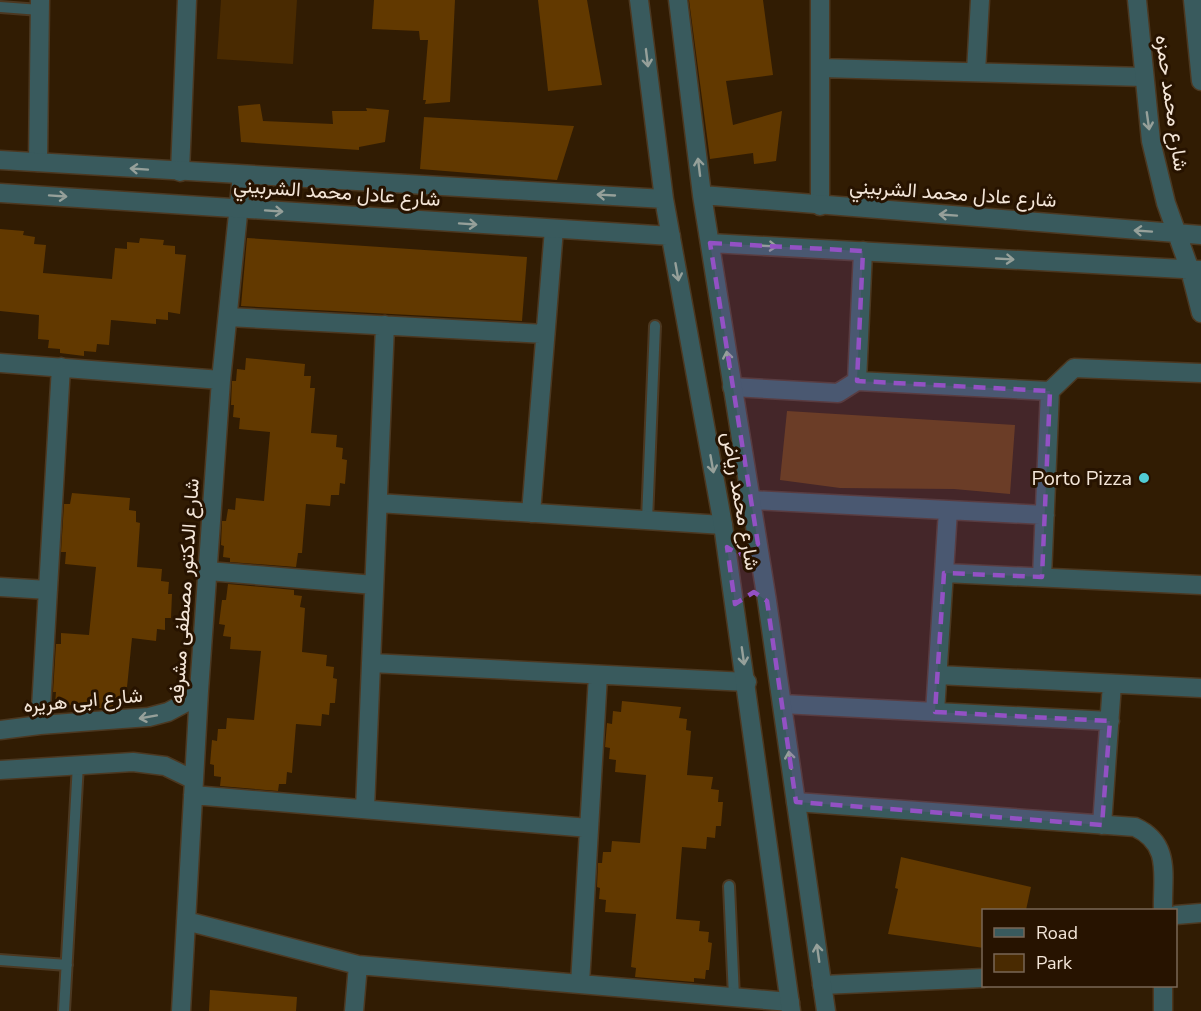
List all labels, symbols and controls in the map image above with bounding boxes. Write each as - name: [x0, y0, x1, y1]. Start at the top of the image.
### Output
- street label: شارع محمد حمزه: [1149, 33, 1194, 173]
- one-way arrow: [641, 48, 652, 67]
- one-way arrow: [1143, 111, 1154, 130]
- one-way arrow: [693, 158, 704, 177]
- one-way arrow: [129, 163, 149, 174]
- street label: شارع عادل محمد الشربيني: [232, 172, 441, 216]
- street label: شارع عادل محمد الشربيني: [848, 173, 1057, 217]
- one-way arrow: [596, 190, 616, 201]
- one-way arrow: [48, 191, 68, 202]
- one-way arrow: [263, 205, 283, 216]
- one-way arrow: [939, 210, 959, 221]
- one-way arrow: [458, 218, 478, 229]
- one-way arrow: [1133, 225, 1153, 236]
- one-way arrow: [758, 241, 778, 252]
- one-way arrow: [994, 254, 1014, 265]
- one-way arrow: [672, 261, 683, 281]
- one-way arrow: [723, 350, 734, 370]
- street label: شارع محمد رياض: [715, 430, 766, 572]
- one-way arrow: [707, 453, 718, 473]
- place label: Porto Pizza: [1031, 465, 1132, 492]
- marker: Porto Pizza: [1137, 471, 1151, 485]
- street label: شارع الدكتور مصطفى مشرفه: [163, 477, 206, 705]
- one-way arrow: [737, 646, 748, 666]
- street label: شارع ابى هريره: [22, 682, 144, 719]
- one-way arrow: [138, 711, 158, 722]
- one-way arrow: [784, 751, 795, 770]
- legend: [982, 909, 1177, 987]
- text: Road: [1036, 921, 1078, 945]
- one-way arrow: [812, 944, 823, 963]
- text: Park: [1036, 951, 1073, 975]

